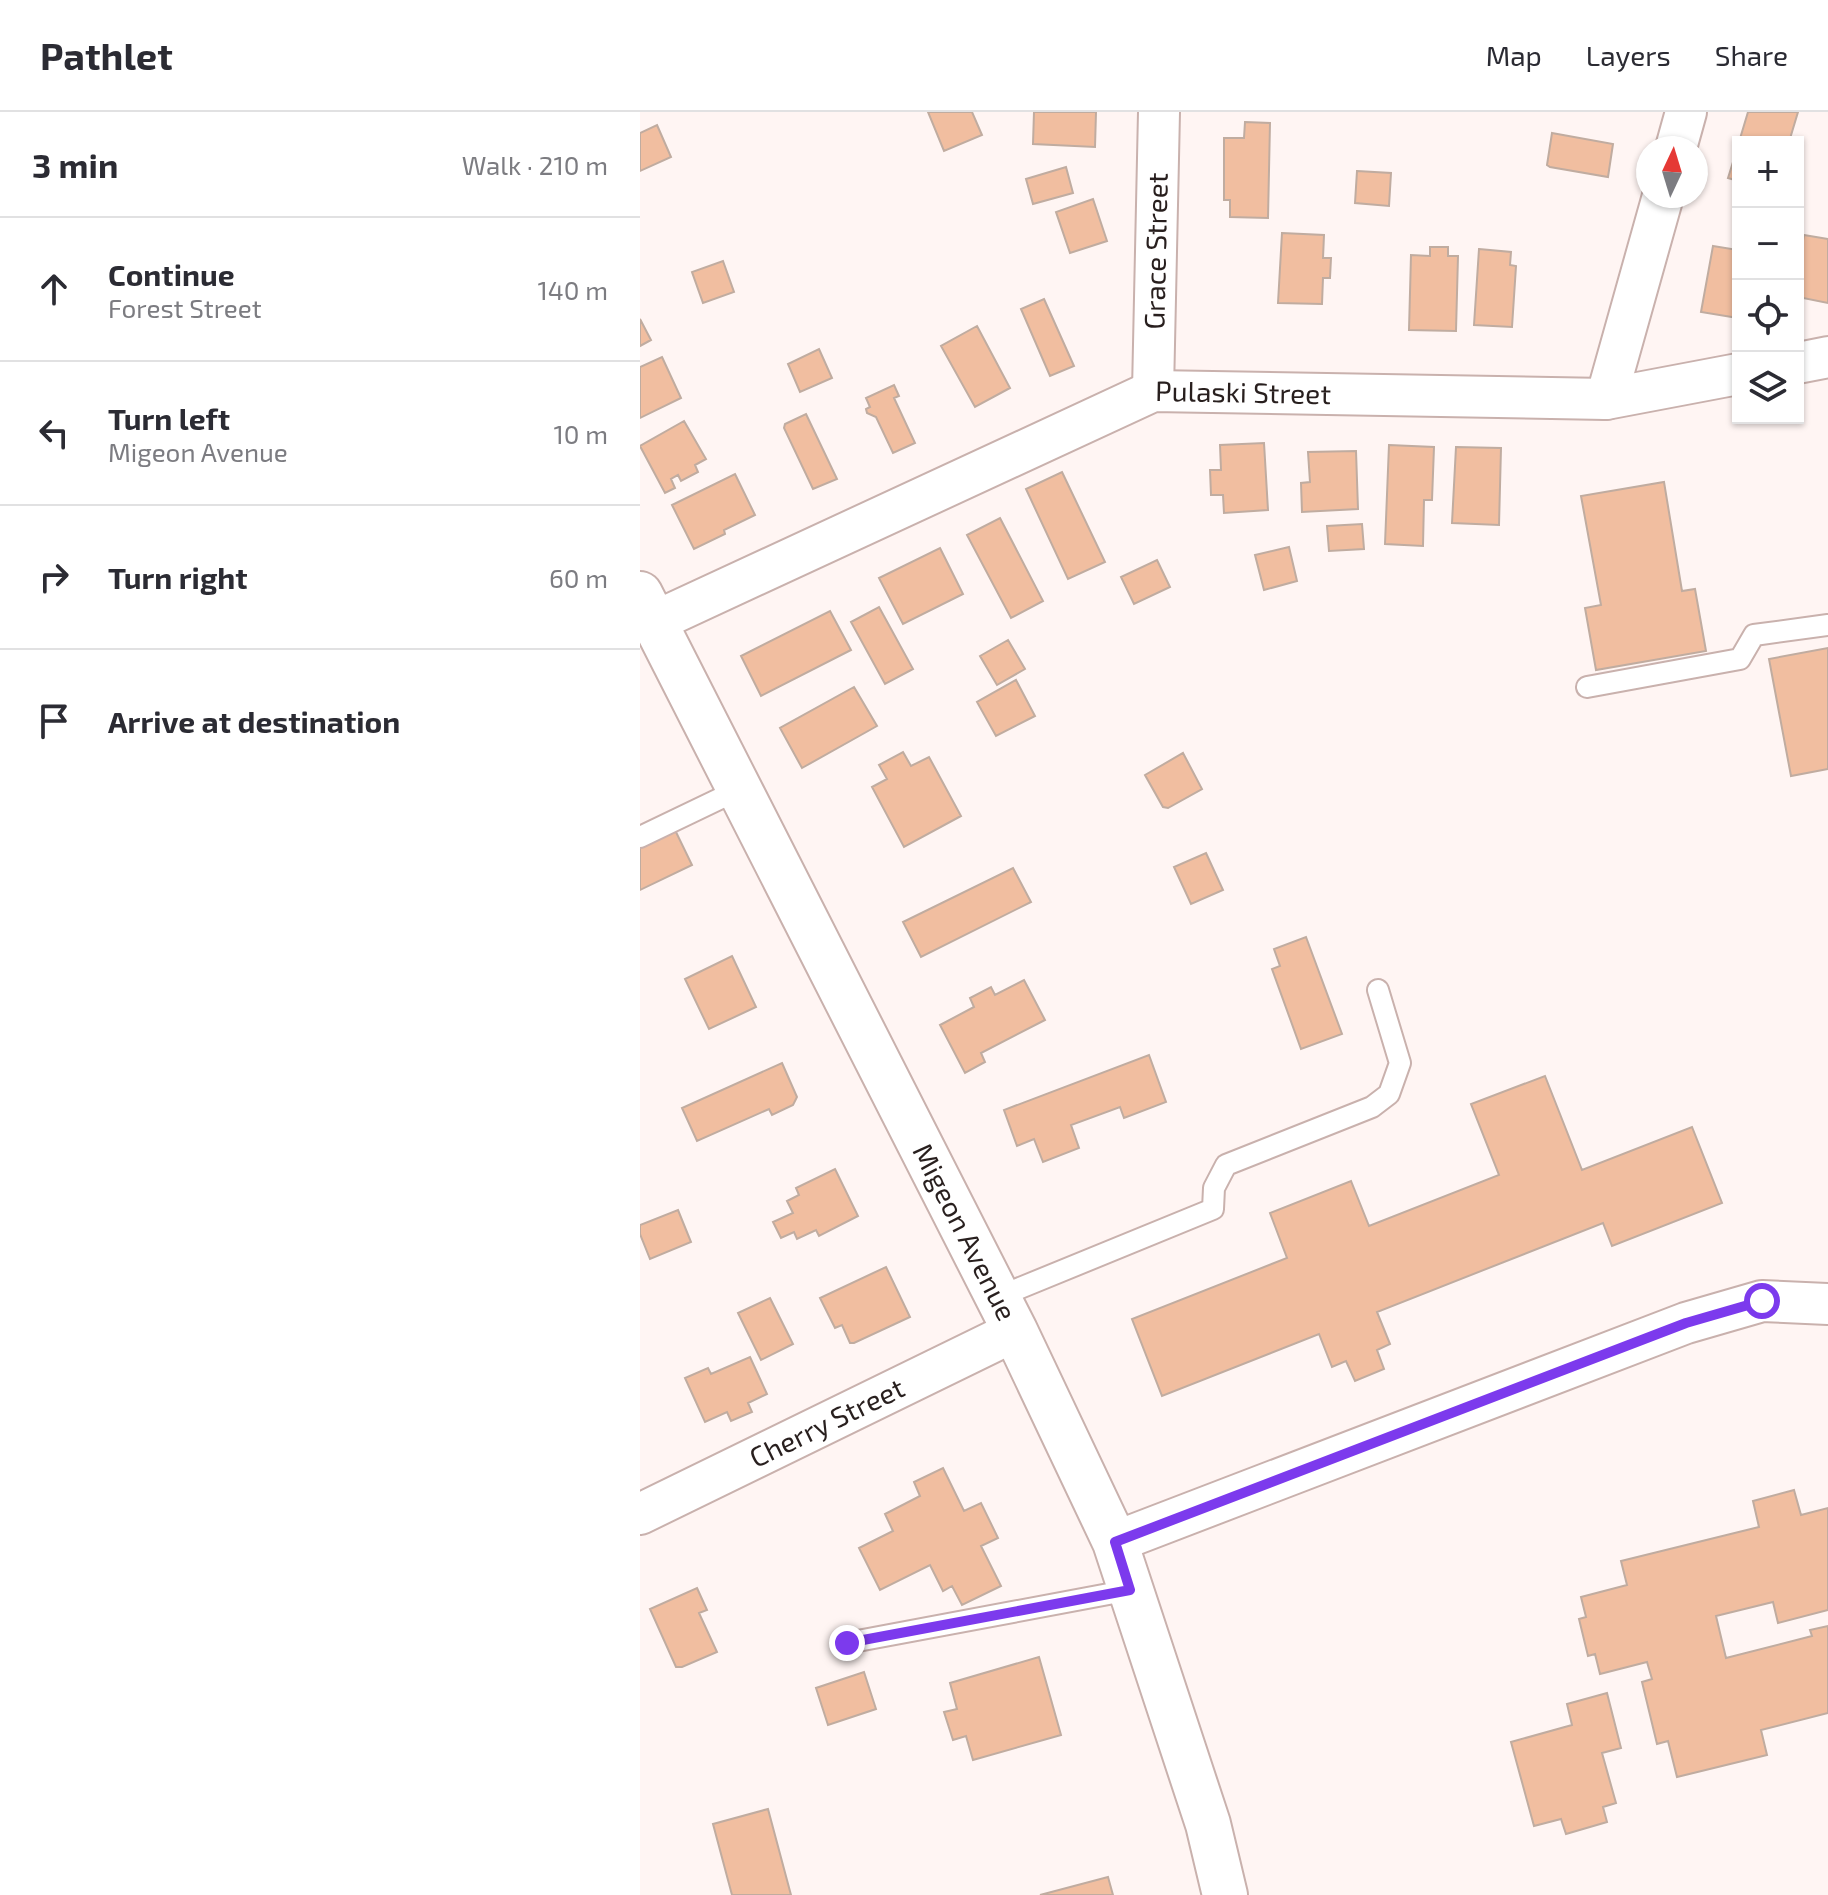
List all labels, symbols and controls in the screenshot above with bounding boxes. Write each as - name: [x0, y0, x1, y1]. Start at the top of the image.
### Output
- text: Pathlet: [40, 32, 173, 78]
- text: Map: [1486, 38, 1542, 72]
- text: Layers: [1586, 38, 1671, 72]
- text: Share: [1715, 38, 1788, 72]
- north arrow: [1636, 136, 1708, 208]
- map controls: [1732, 136, 1804, 424]
- button: +: [1732, 136, 1804, 208]
- text: 3 min: [32, 144, 118, 185]
- text: Walk · 210 m: [462, 149, 608, 180]
- street label: Grace Street: [1136, 172, 1174, 330]
- button: −: [1732, 208, 1804, 280]
- text: Continue: [108, 256, 235, 292]
- icon: ahead: [32, 267, 76, 311]
- text: 140 m: [537, 274, 608, 305]
- button: locate: [1732, 280, 1804, 352]
- text: Forest Street: [108, 292, 262, 323]
- button: layers: [1732, 352, 1804, 424]
- street label: Pulaski Street: [1155, 373, 1331, 410]
- text: Turn left: [108, 400, 230, 436]
- icon: left: [32, 411, 76, 455]
- text: 10 m: [553, 418, 608, 449]
- text: Migeon Avenue: [108, 436, 288, 467]
- icon: right: [32, 555, 76, 599]
- text: Turn right: [108, 559, 248, 595]
- text: 60 m: [549, 562, 608, 593]
- icon: arrive: [32, 699, 76, 743]
- text: Arrive at destination: [108, 703, 400, 739]
- street label: Migeon Avenue: [907, 1138, 1025, 1326]
- route start: [1744, 1283, 1780, 1319]
- street label: Cherry Street: [744, 1370, 909, 1474]
- route end: [829, 1625, 865, 1661]

